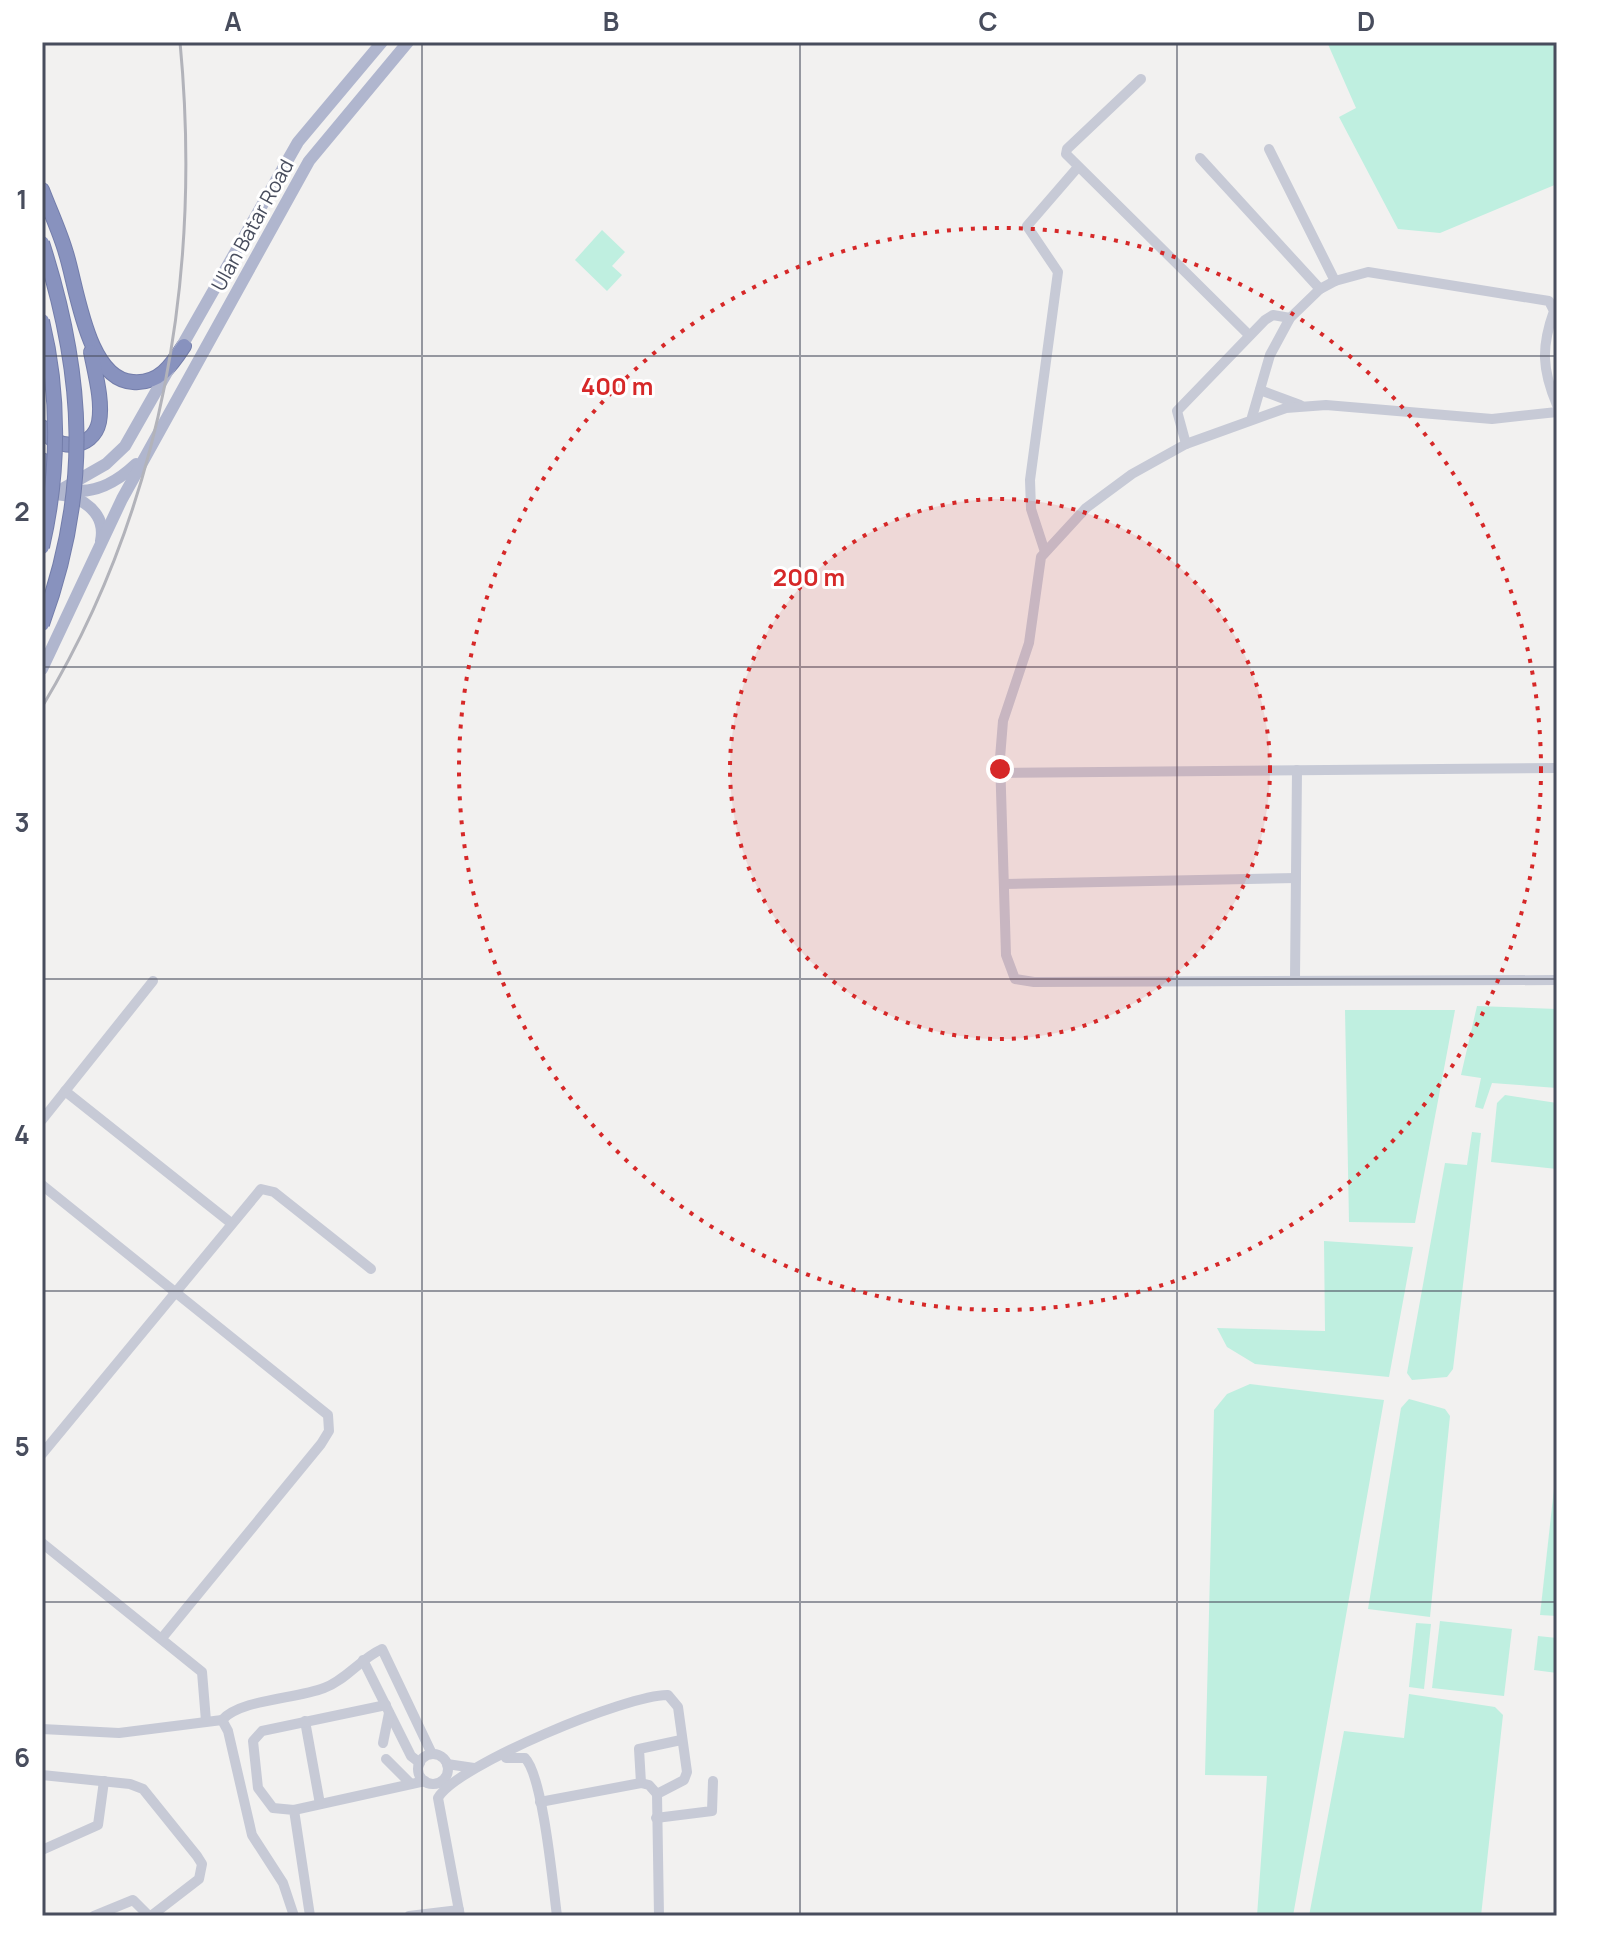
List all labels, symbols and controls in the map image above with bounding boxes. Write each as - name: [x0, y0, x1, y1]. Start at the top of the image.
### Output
- text: A: [224, 3, 242, 39]
- text: B: [603, 3, 619, 39]
- text: C: [978, 3, 998, 39]
- text: D: [1357, 3, 1375, 39]
- street label: Ulan Batar Road: [205, 154, 299, 296]
- text: 1: [16, 181, 28, 217]
- text: 400 m: [581, 369, 653, 402]
- text: 2: [14, 493, 30, 529]
- text: 200 m: [773, 560, 845, 593]
- centre of rings: [986, 755, 1014, 783]
- text: 3: [14, 804, 30, 840]
- text: 4: [14, 1116, 30, 1152]
- text: 5: [14, 1428, 30, 1464]
- text: 6: [14, 1739, 30, 1775]

